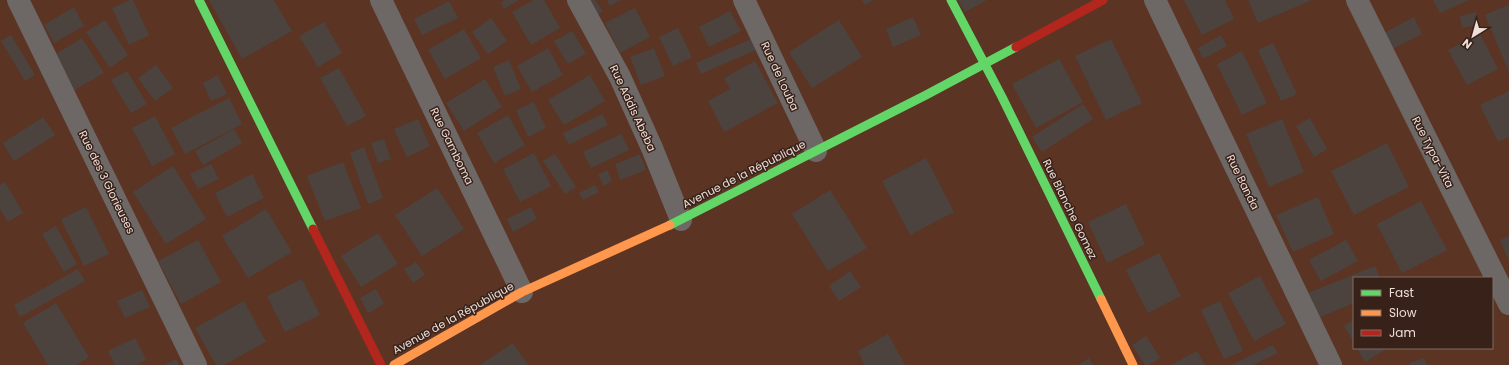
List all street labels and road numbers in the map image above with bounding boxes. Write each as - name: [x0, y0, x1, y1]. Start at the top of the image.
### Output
- street label: Rue de Louba: [757, 39, 803, 113]
- street label: Rue Addis Abeba: [606, 62, 660, 154]
- street label: Rue Gamboma: [426, 105, 478, 187]
- street label: Rue Typa-Vita: [1408, 114, 1458, 190]
- street label: Rue des 3 Glorieuses: [75, 128, 139, 237]
- street label: Avenue de la République: [679, 136, 809, 212]
- street label: Rue Banda: [1223, 152, 1263, 212]
- street label: Rue Blanche Gomez: [1039, 156, 1101, 262]
- street label: Avenue de la République: [389, 278, 517, 358]

